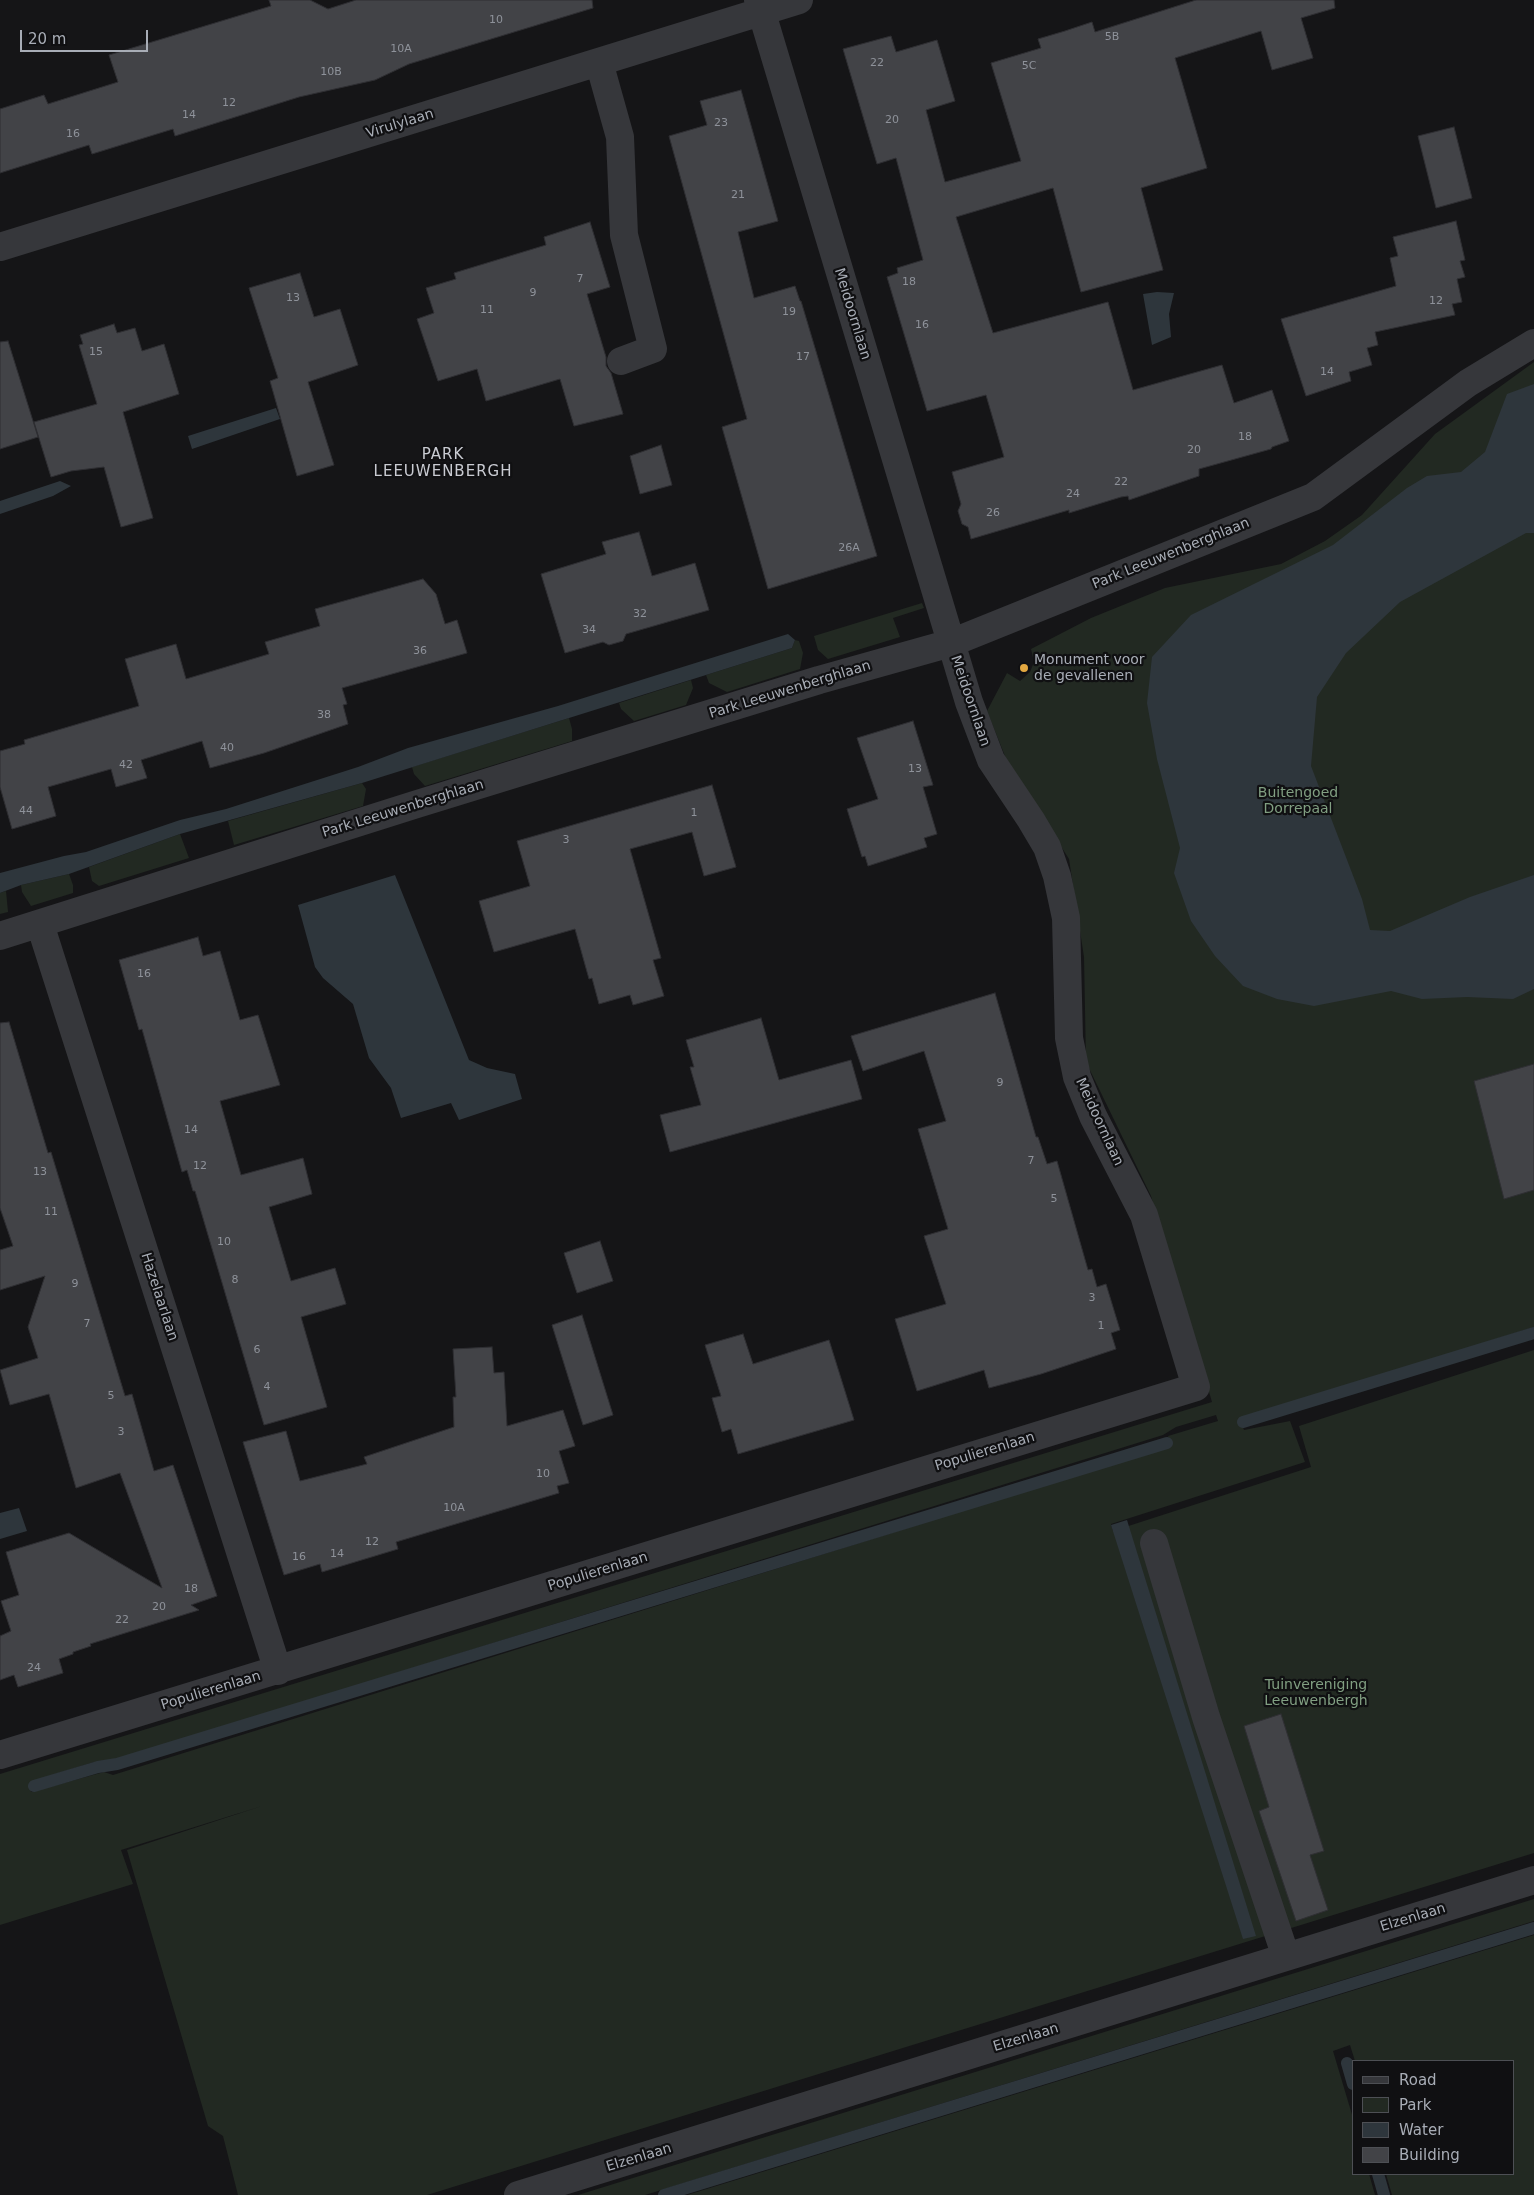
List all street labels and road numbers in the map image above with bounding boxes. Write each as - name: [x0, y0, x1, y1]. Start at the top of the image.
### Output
- street label: Virulylaan: [364, 106, 436, 142]
- street label: Meidoornlaan: [830, 266, 874, 362]
- street label: Park Leeuwenberghlaan: [1090, 515, 1252, 593]
- street label: Meidoornlaan: [947, 653, 993, 749]
- street label: Park Leeuwenberghlaan: [707, 657, 873, 723]
- street label: Park Leeuwenberghlaan: [320, 776, 486, 842]
- street label: Meidoornlaan: [1071, 1075, 1127, 1169]
- street label: Hazelaarlaan: [137, 1251, 181, 1343]
- street label: Populierenlaan: [933, 1429, 1037, 1475]
- street label: Populierenlaan: [546, 1549, 650, 1595]
- street label: Populierenlaan: [159, 1668, 263, 1714]
- street label: Elzenlaan: [1378, 1900, 1448, 1936]
- street label: Elzenlaan: [991, 2020, 1061, 2056]
- street label: Elzenlaan: [604, 2140, 674, 2176]

